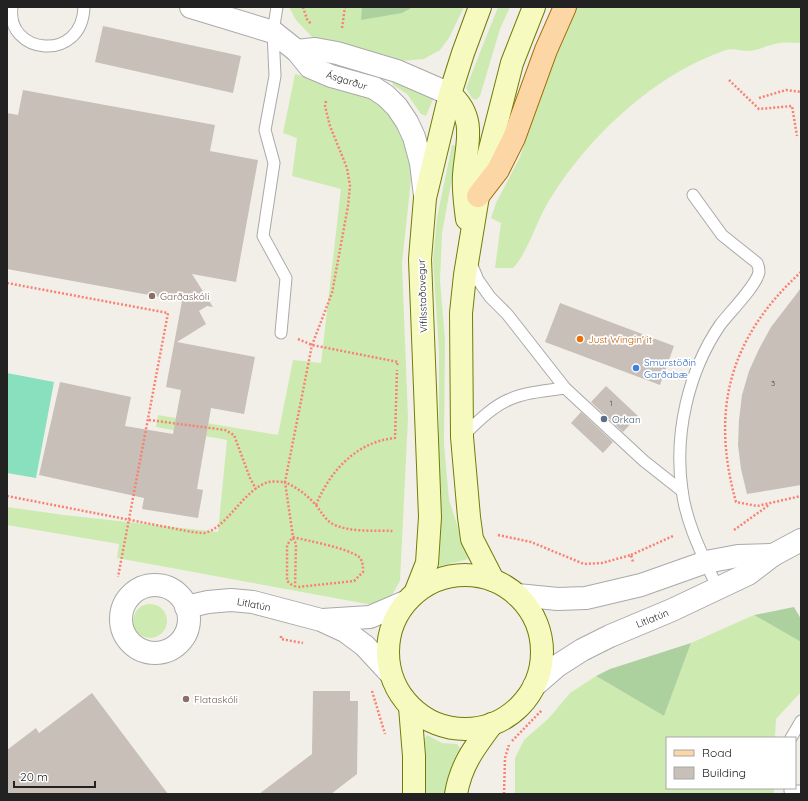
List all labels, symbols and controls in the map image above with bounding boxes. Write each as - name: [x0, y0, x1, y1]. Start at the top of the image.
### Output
- street label: Ásgarður: [325, 68, 369, 93]
- street label: Vífilsstaðavegur: [415, 259, 430, 333]
- place label: Garðaskóli: [160, 290, 209, 303]
- marker: Garðaskóli: [147, 291, 157, 301]
- place label: Just Wingin' it: [588, 333, 653, 346]
- marker: Just Wingin' it: [575, 334, 585, 344]
- place label: Smurstöðin Garðabæ: [644, 356, 696, 381]
- marker: Smurstöðin Garðabæ: [631, 363, 641, 373]
- house number: 3: [771, 378, 775, 388]
- house number: 1: [610, 398, 613, 408]
- place label: Orkan: [612, 413, 641, 426]
- marker: Orkan: [599, 414, 609, 424]
- street label: Litlatún: [236, 595, 272, 614]
- street label: Litlatún: [634, 606, 670, 631]
- place label: Flataskóli: [194, 693, 238, 706]
- marker: Flataskóli: [181, 694, 191, 704]
- legend: [666, 737, 796, 789]
- text: Road: [702, 745, 732, 760]
- scale bar: [14, 763, 95, 789]
- text: Building: [702, 765, 746, 780]
- text: 20 m: [20, 769, 48, 784]

